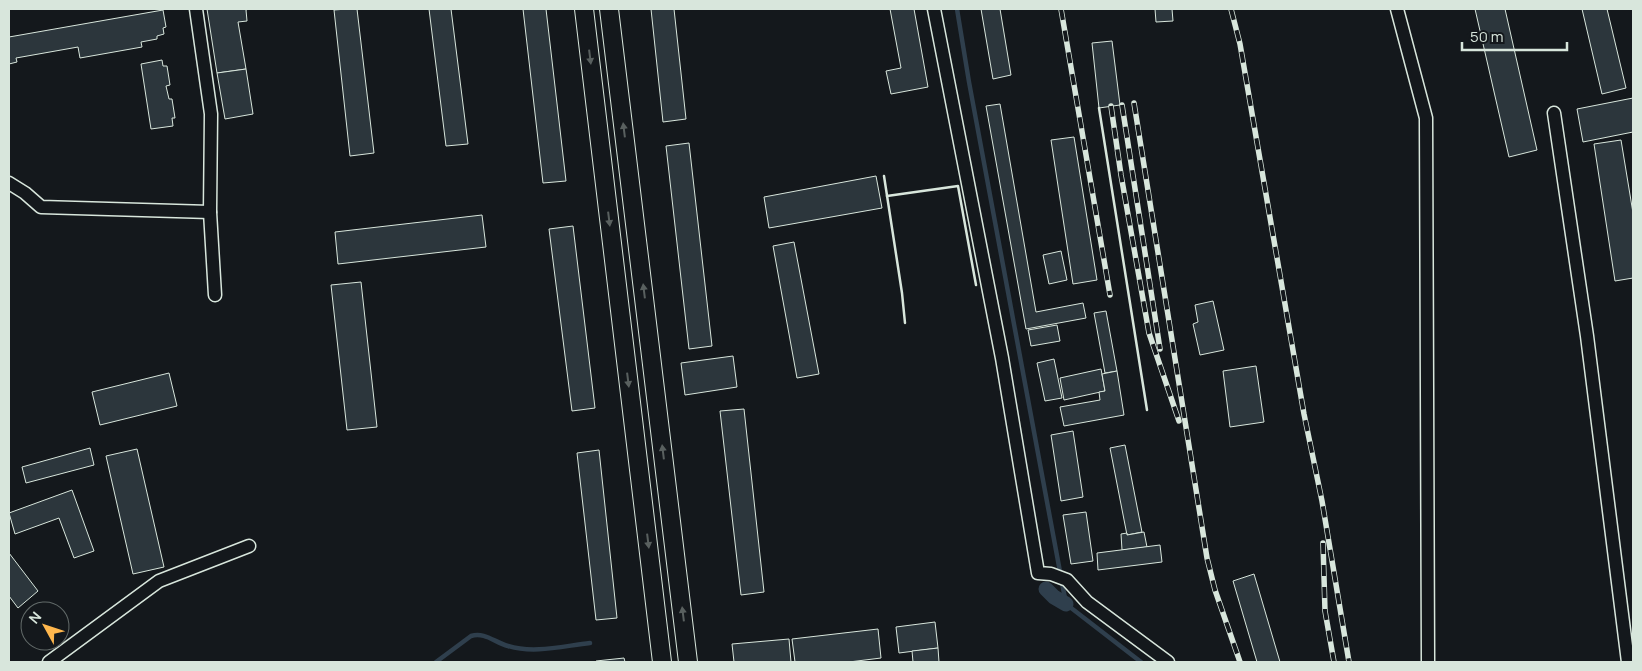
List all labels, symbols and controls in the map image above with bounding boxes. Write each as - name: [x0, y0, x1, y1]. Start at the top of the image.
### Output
- scale bar: [1462, 20, 1567, 52]
- text: 50 m: [1470, 26, 1504, 47]
- one-way arrow: [586, 49, 594, 65]
- one-way arrow: [620, 122, 628, 138]
- one-way arrow: [605, 211, 613, 227]
- one-way arrow: [640, 283, 648, 299]
- one-way arrow: [624, 372, 632, 388]
- one-way arrow: [659, 444, 667, 460]
- one-way arrow: [644, 534, 652, 550]
- north arrow: [20, 601, 70, 651]
- one-way arrow: [678, 606, 686, 622]
- text: N: [24, 607, 45, 627]

